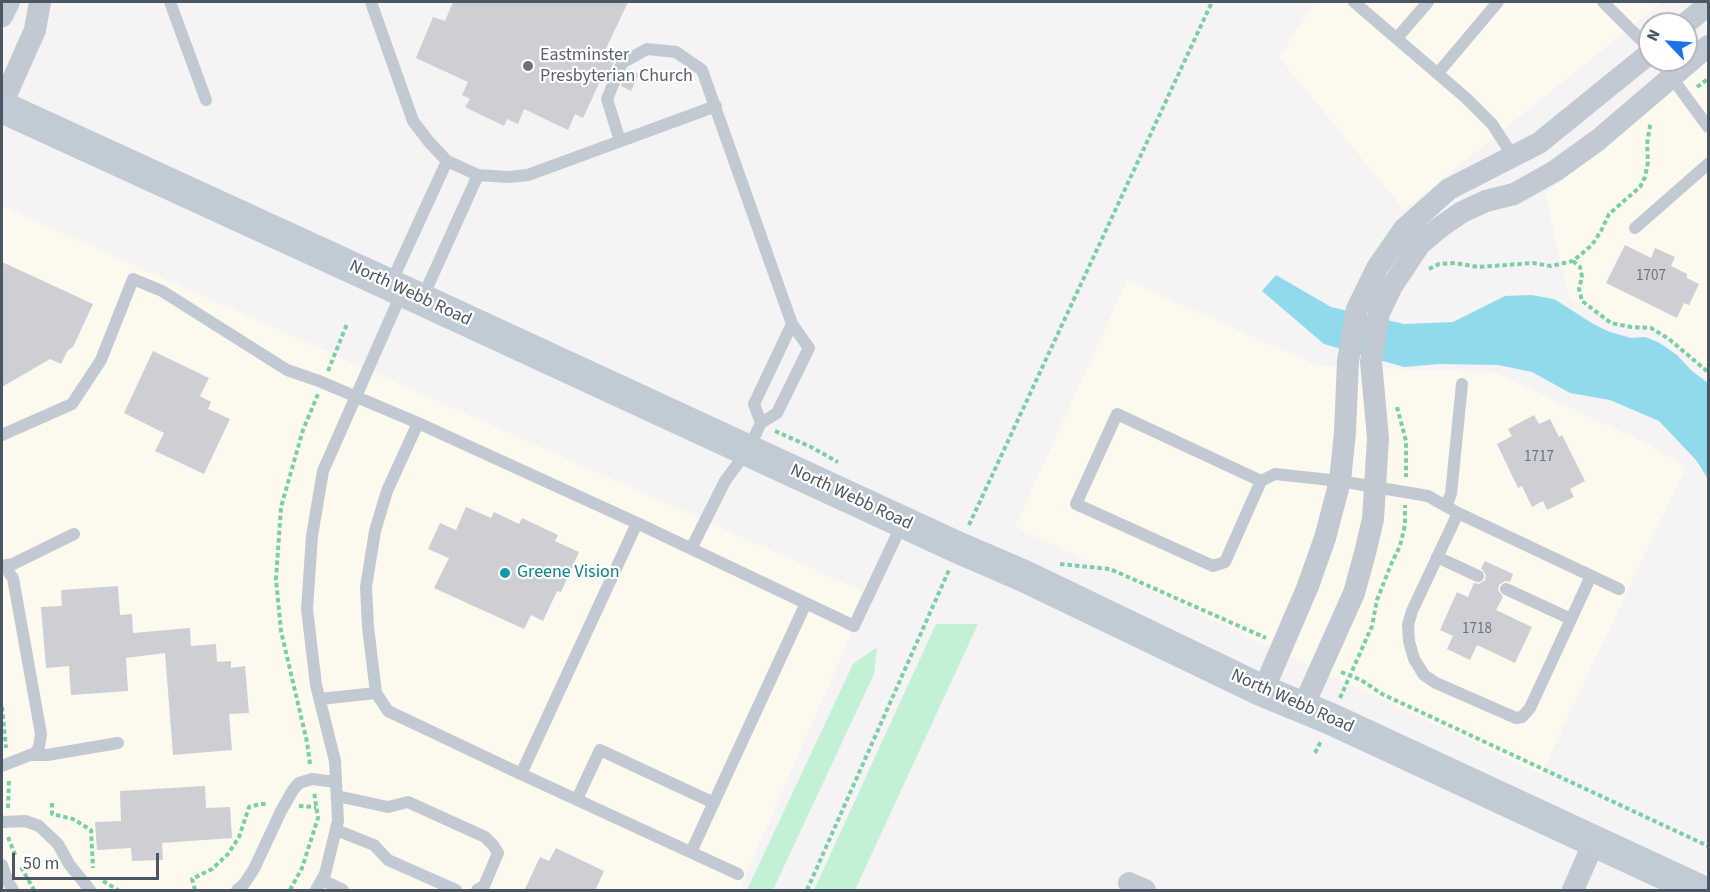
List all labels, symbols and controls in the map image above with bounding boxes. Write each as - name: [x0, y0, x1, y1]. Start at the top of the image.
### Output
- north arrow: [1638, 12, 1698, 72]
- text: N: [1641, 26, 1666, 45]
- place label: Eastminster Presbyterian Church: [540, 45, 693, 88]
- marker: Eastminster Presbyterian Church: [521, 59, 535, 73]
- street label: North Webb Road: [345, 256, 475, 332]
- house number: 1707: [1636, 268, 1666, 286]
- house number: 1717: [1524, 449, 1554, 467]
- street label: North Webb Road: [786, 460, 916, 536]
- place label: Greene Vision: [517, 562, 620, 584]
- marker: Greene Vision: [498, 566, 512, 580]
- house number: 1718: [1462, 621, 1492, 639]
- street label: North Webb Road: [1227, 665, 1357, 739]
- scale bar: [15, 841, 162, 879]
- text: 50 m: [23, 851, 59, 876]

